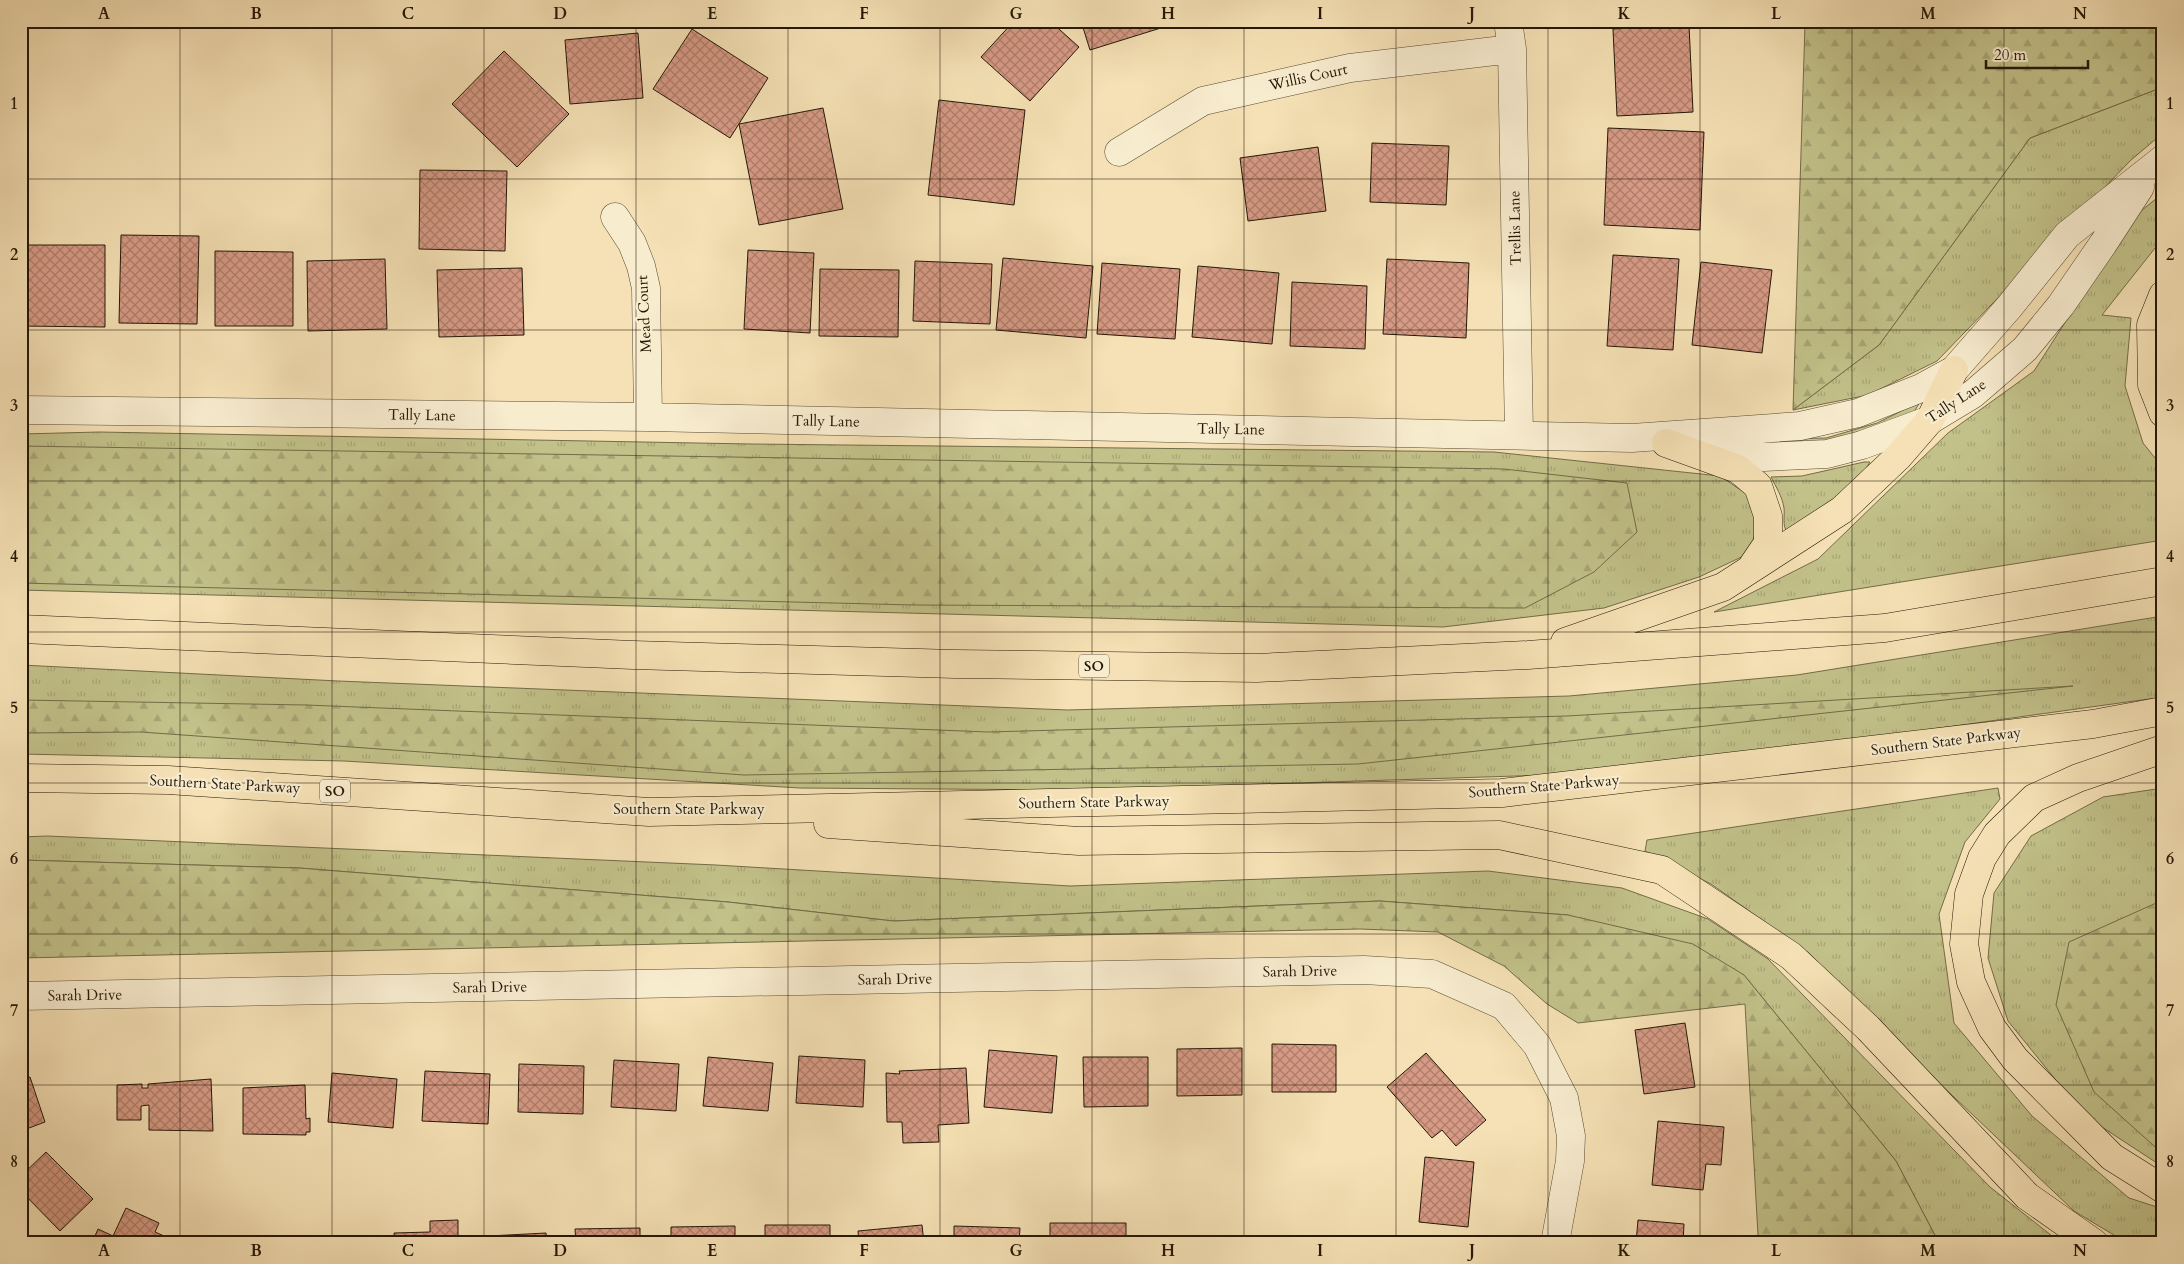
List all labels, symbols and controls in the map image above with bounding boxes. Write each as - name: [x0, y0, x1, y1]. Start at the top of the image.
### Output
- text: A: [98, 3, 110, 25]
- text: B: [250, 3, 262, 25]
- text: C: [402, 3, 414, 25]
- text: D: [553, 3, 567, 25]
- text: E: [707, 3, 717, 25]
- text: F: [859, 3, 869, 25]
- text: G: [1009, 3, 1023, 25]
- text: H: [1161, 3, 1175, 25]
- text: I: [1317, 3, 1323, 25]
- text: J: [1467, 3, 1475, 25]
- text: K: [1618, 3, 1631, 25]
- text: L: [1771, 3, 1782, 25]
- text: M: [1920, 3, 1936, 25]
- text: N: [2073, 3, 2087, 25]
- scale bar: [1986, 38, 2089, 70]
- text: 20 m: [1994, 45, 2026, 65]
- street label: Willis Court: [1266, 59, 1349, 95]
- text: 1: [10, 93, 18, 115]
- text: 1: [2166, 93, 2174, 115]
- street label: Trellis Lane: [1504, 190, 1526, 266]
- text: 2: [10, 244, 18, 266]
- text: 2: [2166, 244, 2174, 266]
- street label: Mead Court: [632, 275, 656, 353]
- street label: Tally Lane: [1922, 374, 1990, 428]
- text: 3: [10, 395, 18, 417]
- text: 3: [2166, 395, 2174, 417]
- street label: Tally Lane: [388, 404, 456, 426]
- street label: Tally Lane: [792, 410, 860, 432]
- street label: Tally Lane: [1197, 418, 1265, 440]
- text: 4: [10, 546, 18, 568]
- text: 4: [2166, 546, 2174, 568]
- road number: SO: [1079, 654, 1109, 678]
- text: 5: [10, 697, 18, 719]
- text: 5: [2166, 697, 2174, 719]
- street label: Southern State Parkway: [1870, 722, 2022, 760]
- street label: Southern State Parkway: [1468, 769, 1620, 803]
- street label: Southern State Parkway: [149, 770, 301, 798]
- road number: SO: [320, 779, 350, 802]
- street label: Southern State Parkway: [1018, 791, 1170, 813]
- street label: Southern State Parkway: [613, 799, 765, 819]
- text: 6: [10, 848, 18, 870]
- text: 6: [2166, 848, 2174, 870]
- street label: Sarah Drive: [1263, 960, 1338, 982]
- street label: Sarah Drive: [858, 968, 933, 990]
- street label: Sarah Drive: [453, 976, 528, 998]
- street label: Sarah Drive: [48, 984, 123, 1006]
- text: 7: [10, 1000, 18, 1022]
- text: 7: [2166, 1000, 2174, 1022]
- text: 8: [10, 1151, 18, 1173]
- text: 8: [2166, 1151, 2174, 1173]
- text: A: [98, 1240, 110, 1262]
- text: B: [250, 1240, 262, 1262]
- text: C: [402, 1240, 414, 1262]
- text: D: [553, 1240, 567, 1262]
- text: E: [707, 1240, 717, 1262]
- text: F: [859, 1240, 869, 1262]
- text: G: [1009, 1240, 1023, 1262]
- text: H: [1161, 1240, 1175, 1262]
- text: I: [1317, 1240, 1323, 1262]
- text: J: [1467, 1240, 1475, 1262]
- text: K: [1618, 1240, 1631, 1262]
- text: L: [1771, 1240, 1782, 1262]
- text: M: [1920, 1240, 1936, 1262]
- text: N: [2073, 1240, 2087, 1262]

